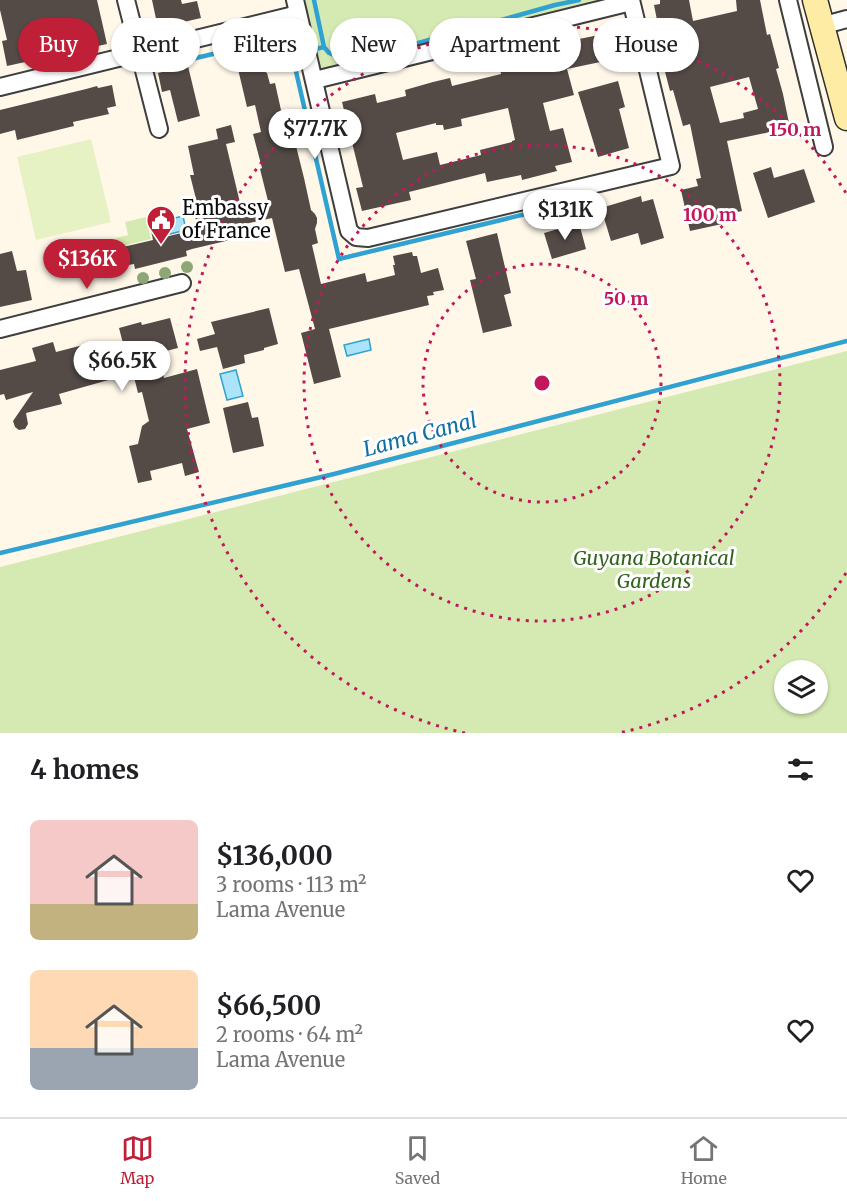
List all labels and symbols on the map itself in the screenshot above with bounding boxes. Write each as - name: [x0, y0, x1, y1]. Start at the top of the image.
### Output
- pin: $77.7K: [266, 109, 364, 160]
- text: 150 m: [769, 118, 821, 141]
- pin: $131K: [523, 190, 607, 241]
- place label: Embassy of France: [182, 195, 271, 243]
- text: 100 m: [683, 203, 737, 226]
- public building icon: Embassy of France: [145, 204, 177, 246]
- pin: $136K: [45, 239, 129, 290]
- text: 50 m: [604, 287, 648, 310]
- pin: $66.5K: [73, 341, 171, 392]
- centre of rings: [532, 373, 552, 393]
- water label: Lama Canal: [360, 406, 480, 463]
- park label: Guyana Botanical Gardens: [573, 545, 735, 593]

